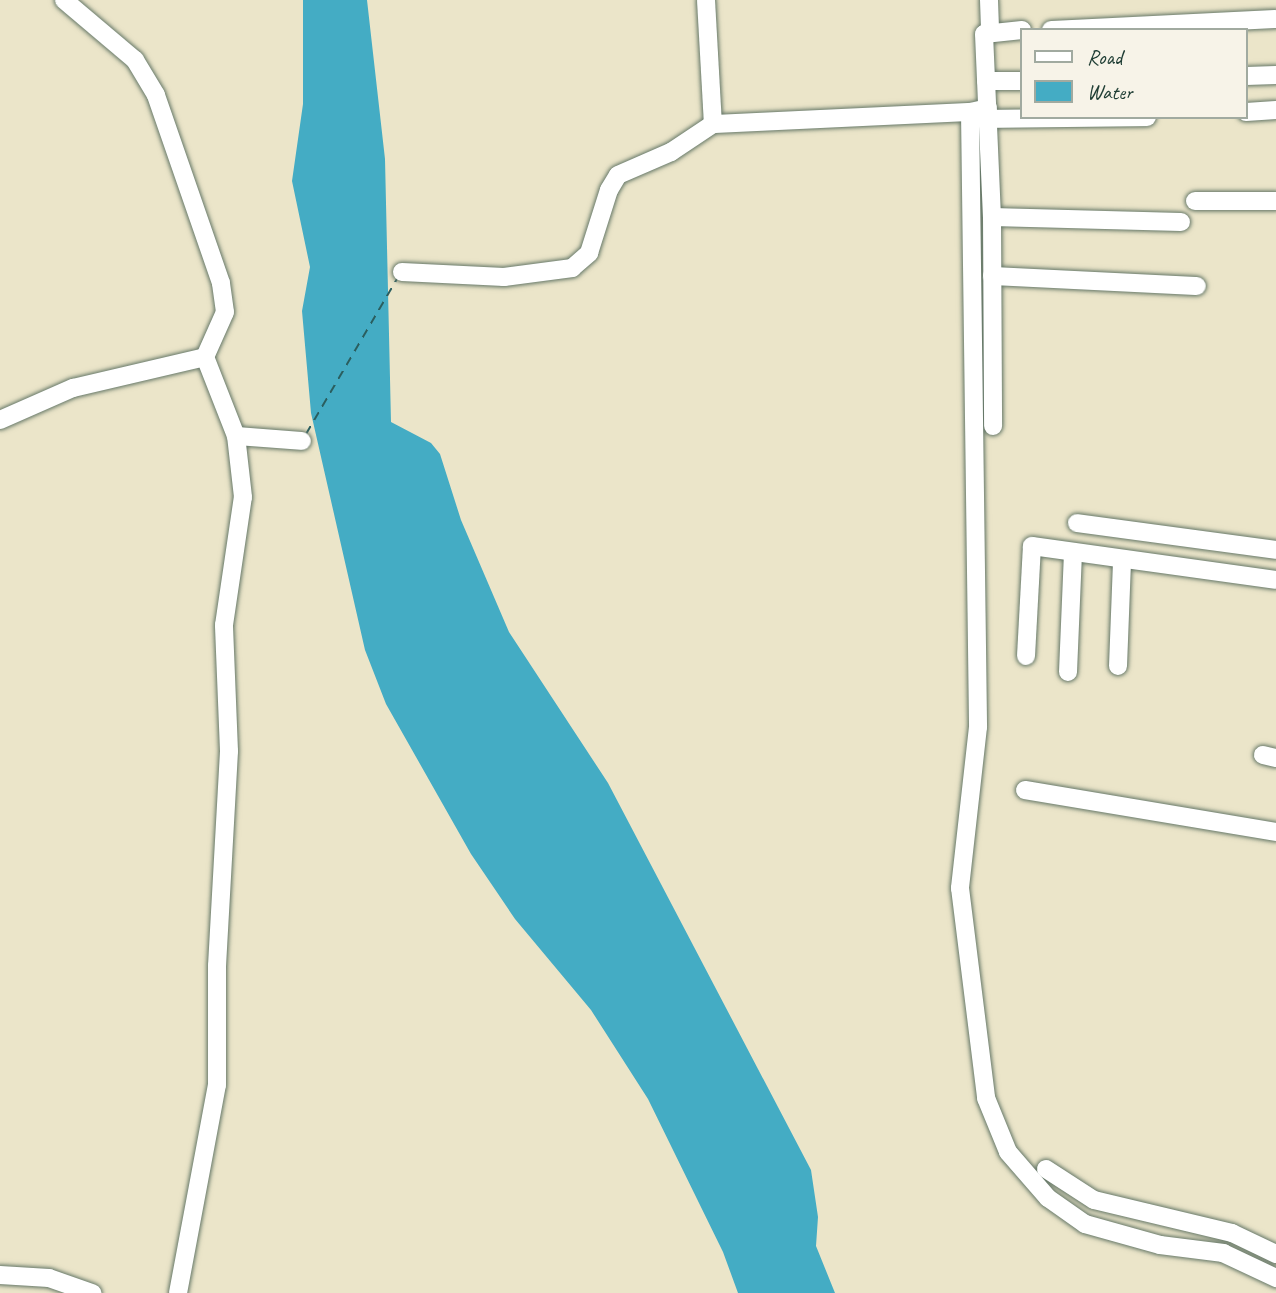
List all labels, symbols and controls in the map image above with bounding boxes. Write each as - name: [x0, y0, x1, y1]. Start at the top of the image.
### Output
- legend: [1020, 28, 1248, 119]
- text: Road: [1087, 44, 1122, 70]
- text: Water: [1087, 79, 1133, 105]

